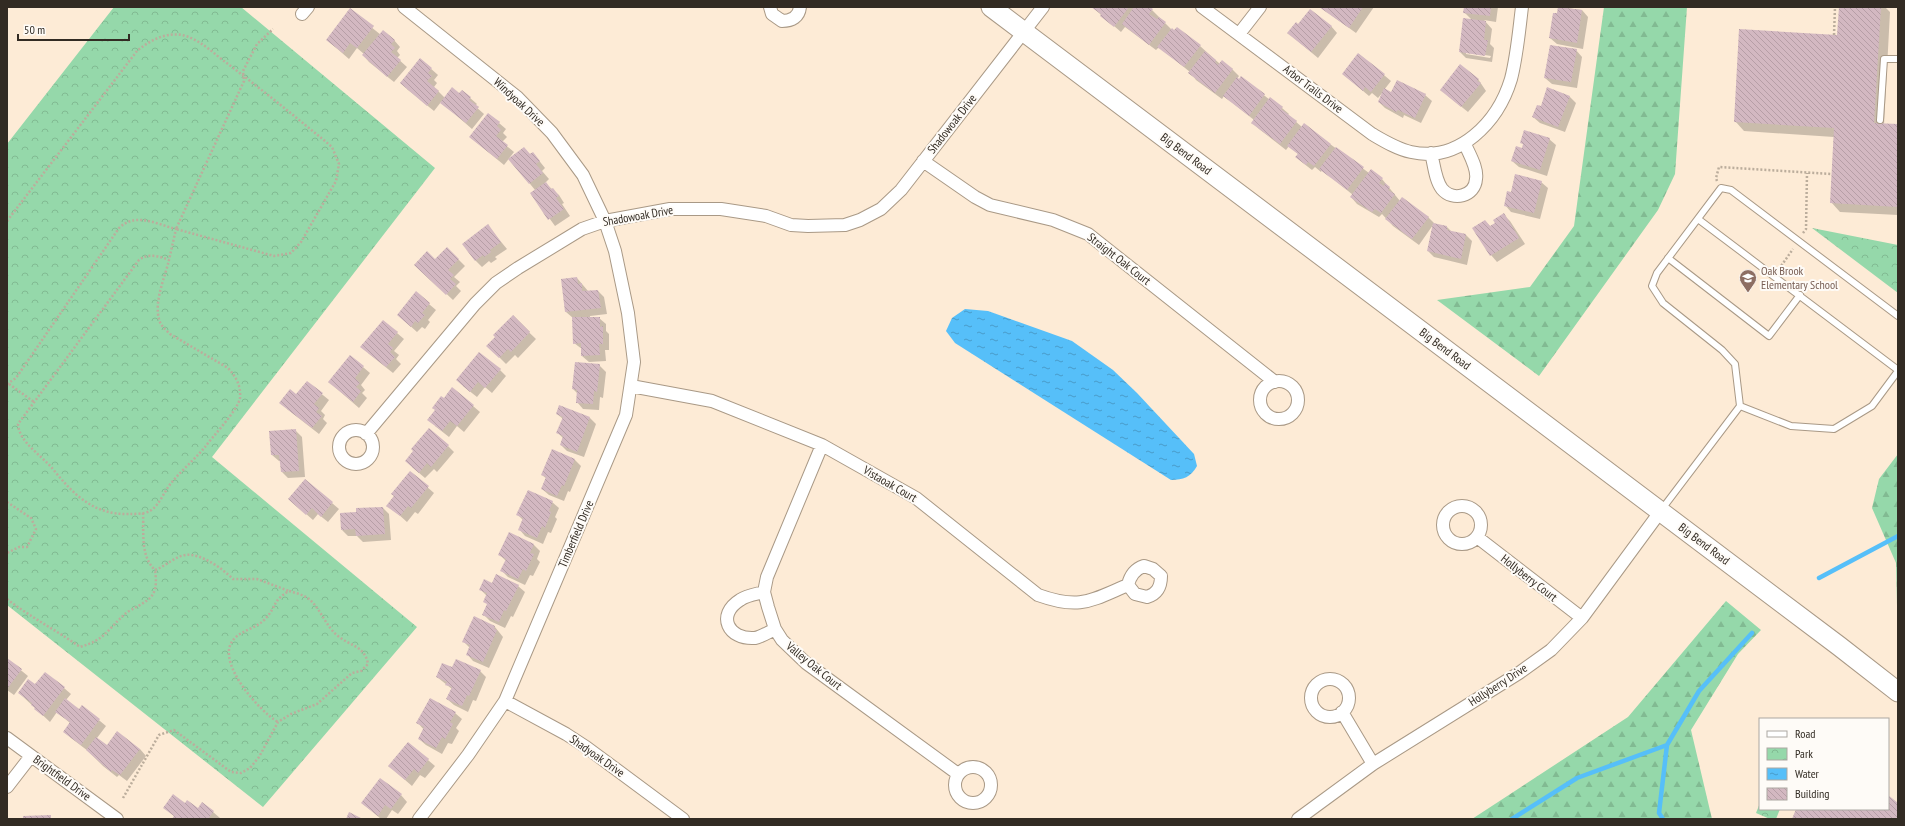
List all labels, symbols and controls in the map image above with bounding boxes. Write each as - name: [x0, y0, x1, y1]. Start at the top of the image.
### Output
- scale bar: [18, 16, 129, 42]
- text: 50 m: [24, 22, 45, 37]
- street label: Arbor Trails Drive: [1280, 61, 1346, 116]
- street label: Windyoak Drive: [491, 74, 548, 129]
- street label: Shadowoak Drive: [924, 91, 979, 156]
- street label: Big Bend Road: [1158, 130, 1215, 178]
- street label: Shadowoak Drive: [602, 202, 674, 229]
- street label: Straight Oak Court: [1085, 229, 1154, 288]
- place label: Oak Brook Elementary School: [1761, 263, 1838, 292]
- school or university icon: Oak Brook Elementary School: [1738, 268, 1758, 293]
- street label: Big Bend Road: [1417, 325, 1474, 373]
- street label: Vistaoak Court: [860, 462, 920, 505]
- street label: Timberfield Drive: [555, 498, 596, 570]
- street label: Big Bend Road: [1676, 520, 1733, 568]
- street label: Hollyberry Court: [1498, 551, 1561, 605]
- street label: Valley Oak Court: [783, 638, 846, 693]
- street label: Hollyberry Drive: [1466, 660, 1530, 709]
- legend: [1759, 718, 1889, 810]
- text: Road: [1795, 726, 1815, 741]
- street label: Shadyoak Drive: [567, 731, 628, 780]
- text: Park: [1795, 746, 1813, 761]
- street label: Brightfield Drive: [30, 752, 94, 804]
- text: Water: [1795, 766, 1820, 781]
- text: Building: [1795, 786, 1830, 801]

